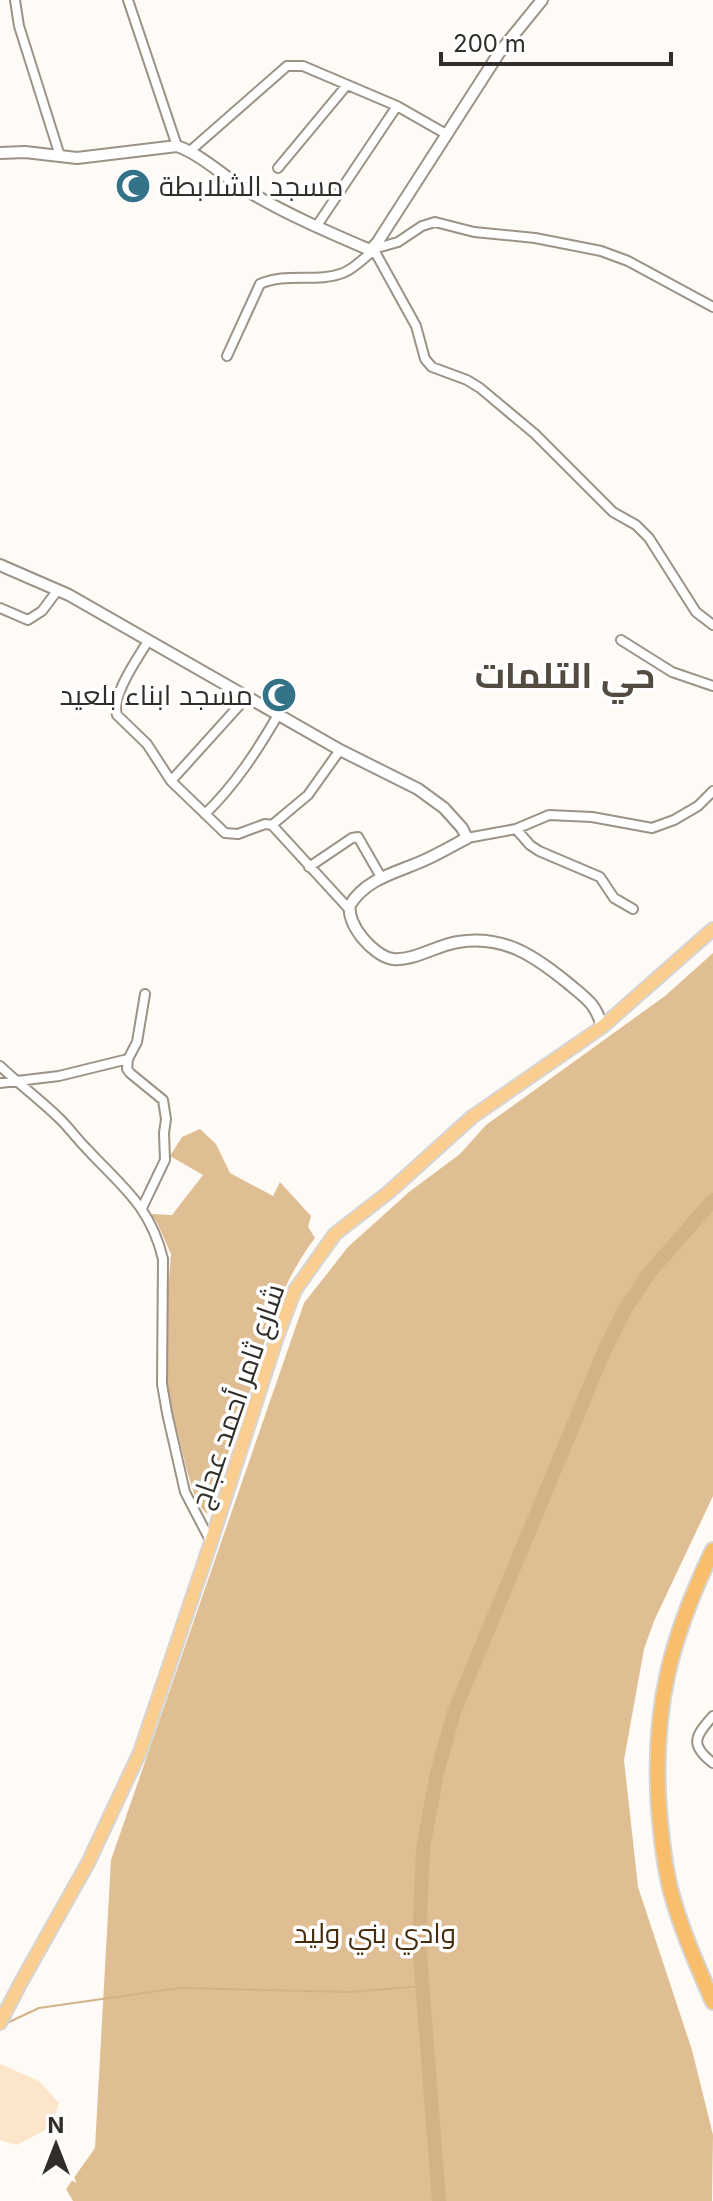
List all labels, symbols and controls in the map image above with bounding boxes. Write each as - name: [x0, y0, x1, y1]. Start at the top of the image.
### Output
- scale bar: [441, 16, 671, 66]
- text: 200 m: [453, 29, 526, 58]
- mosque icon: مسجد الشلابطة: [114, 167, 152, 205]
- place label: مسجد الشلابطة: [159, 169, 344, 203]
- district label: حي التلمات: [475, 653, 655, 705]
- mosque icon: مسجد ابناء بلعيد: [260, 676, 298, 714]
- place label: مسجد ابناء بلعيد: [60, 678, 253, 712]
- street label: شارع ثامر أحمد عجاج: [183, 1279, 293, 1513]
- park label: وادي بني وليد: [294, 1916, 456, 1955]
- north arrow: [16, 2105, 96, 2185]
- text: N: [48, 2112, 64, 2138]

